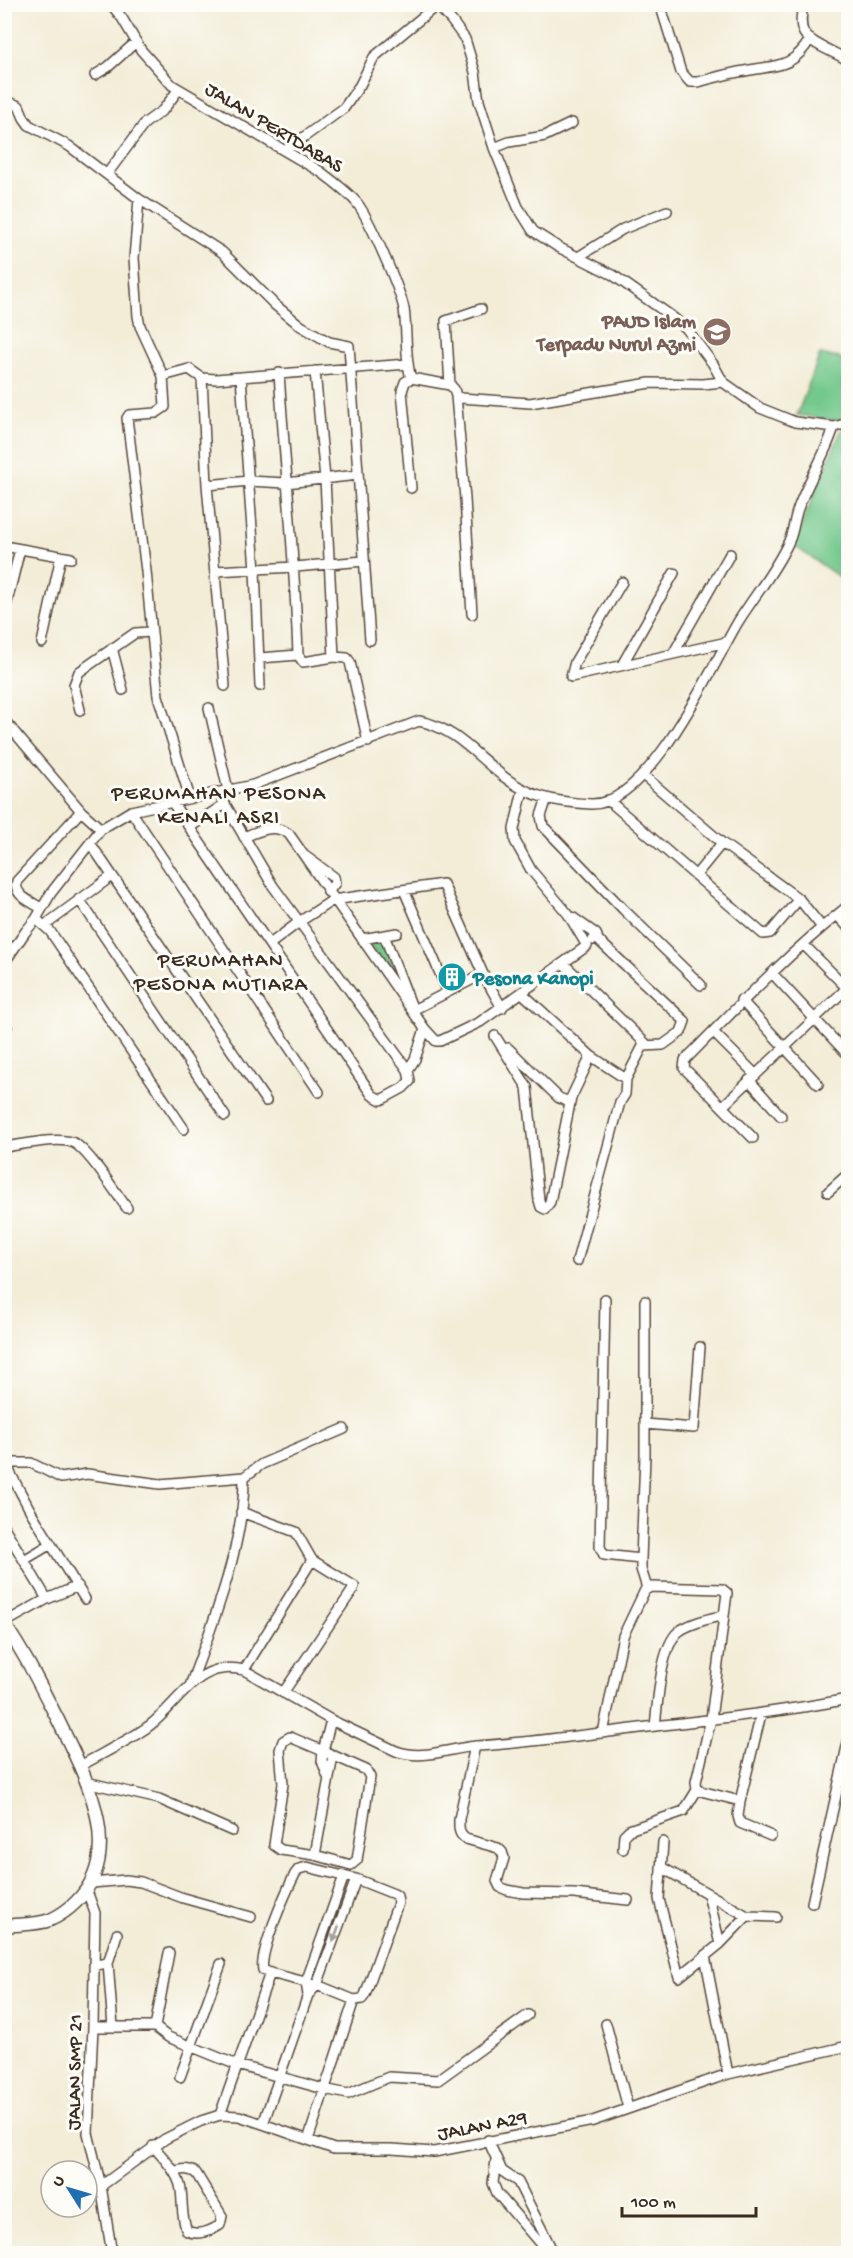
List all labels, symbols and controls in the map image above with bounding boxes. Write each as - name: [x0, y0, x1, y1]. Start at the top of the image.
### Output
- street label: JALAN PERTDABAS: [200, 79, 347, 180]
- place label: PAUD Islam Terpadu Nurul Azmi: [535, 312, 697, 358]
- school or university icon: PAUD Islam Terpadu Nurul Azmi: [701, 316, 733, 348]
- district label: PERUMAHAN PESONA KENALI ASRI: [111, 783, 327, 832]
- district label: PERUMAHAN PESONA MUTIARA: [133, 950, 308, 999]
- building icon: Pesona Kanopi: [436, 961, 468, 993]
- place label: Pesona Kanopi: [472, 969, 594, 992]
- one-way arrow: [331, 1925, 341, 1943]
- street label: JALAN SMP 21: [64, 2014, 89, 2130]
- street label: JALAN A29: [436, 2107, 529, 2147]
- north arrow: [39, 2159, 99, 2219]
- text: U: [49, 2172, 71, 2191]
- scale bar: [622, 2180, 756, 2218]
- text: 100 m: [630, 2193, 676, 2214]

